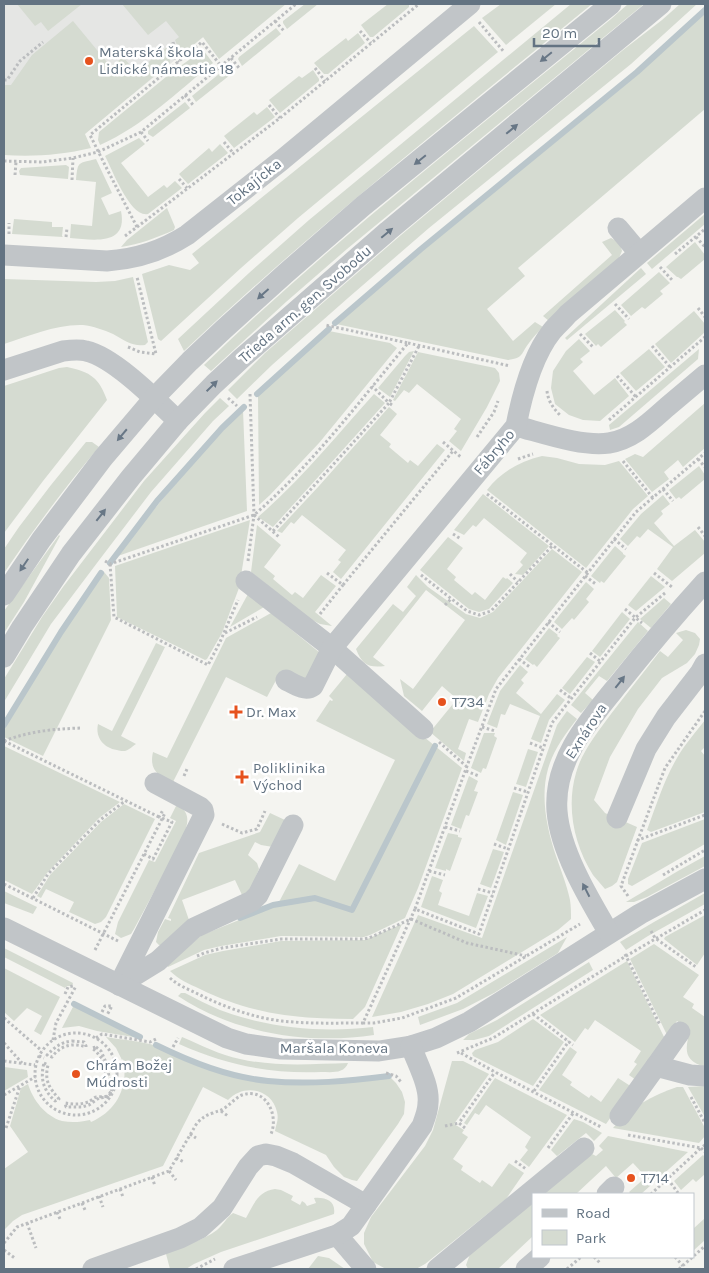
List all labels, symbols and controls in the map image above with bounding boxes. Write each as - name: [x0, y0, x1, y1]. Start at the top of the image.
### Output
- scale bar: [534, 15, 599, 47]
- text: 20 m: [542, 24, 577, 42]
- place label: Materská škola Lidické námestie 18: [99, 43, 234, 78]
- one-way arrow: [540, 52, 553, 63]
- marker: Materská škola Lidické námestie 18: [83, 55, 95, 67]
- one-way arrow: [505, 123, 518, 134]
- one-way arrow: [415, 154, 427, 166]
- street label: Tokajícka: [223, 155, 285, 209]
- one-way arrow: [380, 227, 393, 238]
- street label: Trieda arm. gen. Svobodu: [235, 241, 375, 367]
- one-way arrow: [257, 288, 269, 300]
- one-way arrow: [206, 380, 218, 392]
- street label: Fábryho: [470, 425, 518, 479]
- one-way arrow: [117, 428, 128, 441]
- one-way arrow: [96, 509, 106, 522]
- one-way arrow: [19, 558, 29, 571]
- one-way arrow: [615, 675, 625, 688]
- place label: T734: [452, 693, 484, 711]
- marker: T734: [436, 696, 448, 708]
- street label: Exnárova: [561, 700, 611, 762]
- place label: Dr. Max: [246, 703, 297, 721]
- marker: Dr. Max: [230, 706, 242, 718]
- place label: Poliklinika Východ: [253, 759, 326, 794]
- marker: Poliklinika Východ: [235, 770, 249, 784]
- one-way arrow: [582, 883, 590, 897]
- street label: Maršala Koneva: [280, 1039, 388, 1057]
- place label: Chrám Božej Múdrosti: [86, 1056, 173, 1091]
- marker: Chrám Božej Múdrosti: [70, 1068, 82, 1080]
- place label: T714: [641, 1169, 670, 1187]
- marker: T714: [625, 1172, 637, 1184]
- legend: [532, 1193, 694, 1258]
- text: Road: [576, 1204, 611, 1222]
- text: Park: [576, 1229, 606, 1247]

